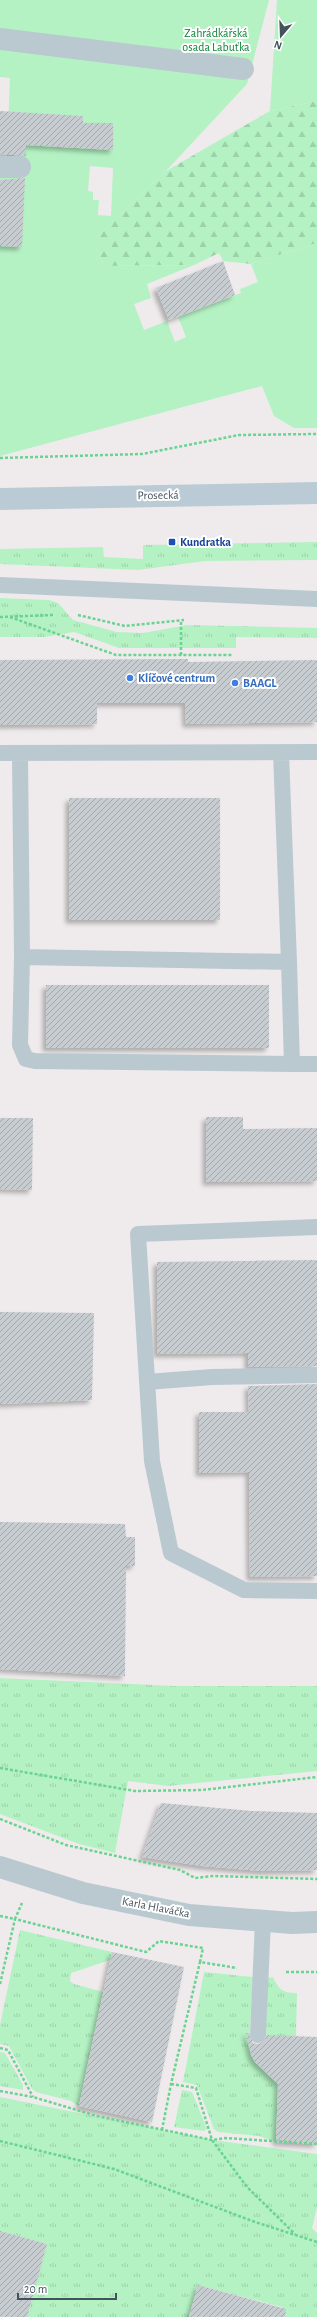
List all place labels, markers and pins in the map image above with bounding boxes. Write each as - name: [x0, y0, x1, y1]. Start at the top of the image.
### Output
- place label: Kundratka: [180, 536, 231, 548]
- marker: Kundratka: [167, 537, 177, 547]
- place label: Klíčové centrum: [138, 672, 215, 684]
- marker: Klíčové centrum: [125, 673, 135, 683]
- place label: BAAGL: [243, 677, 277, 689]
- marker: BAAGL: [230, 678, 240, 688]

